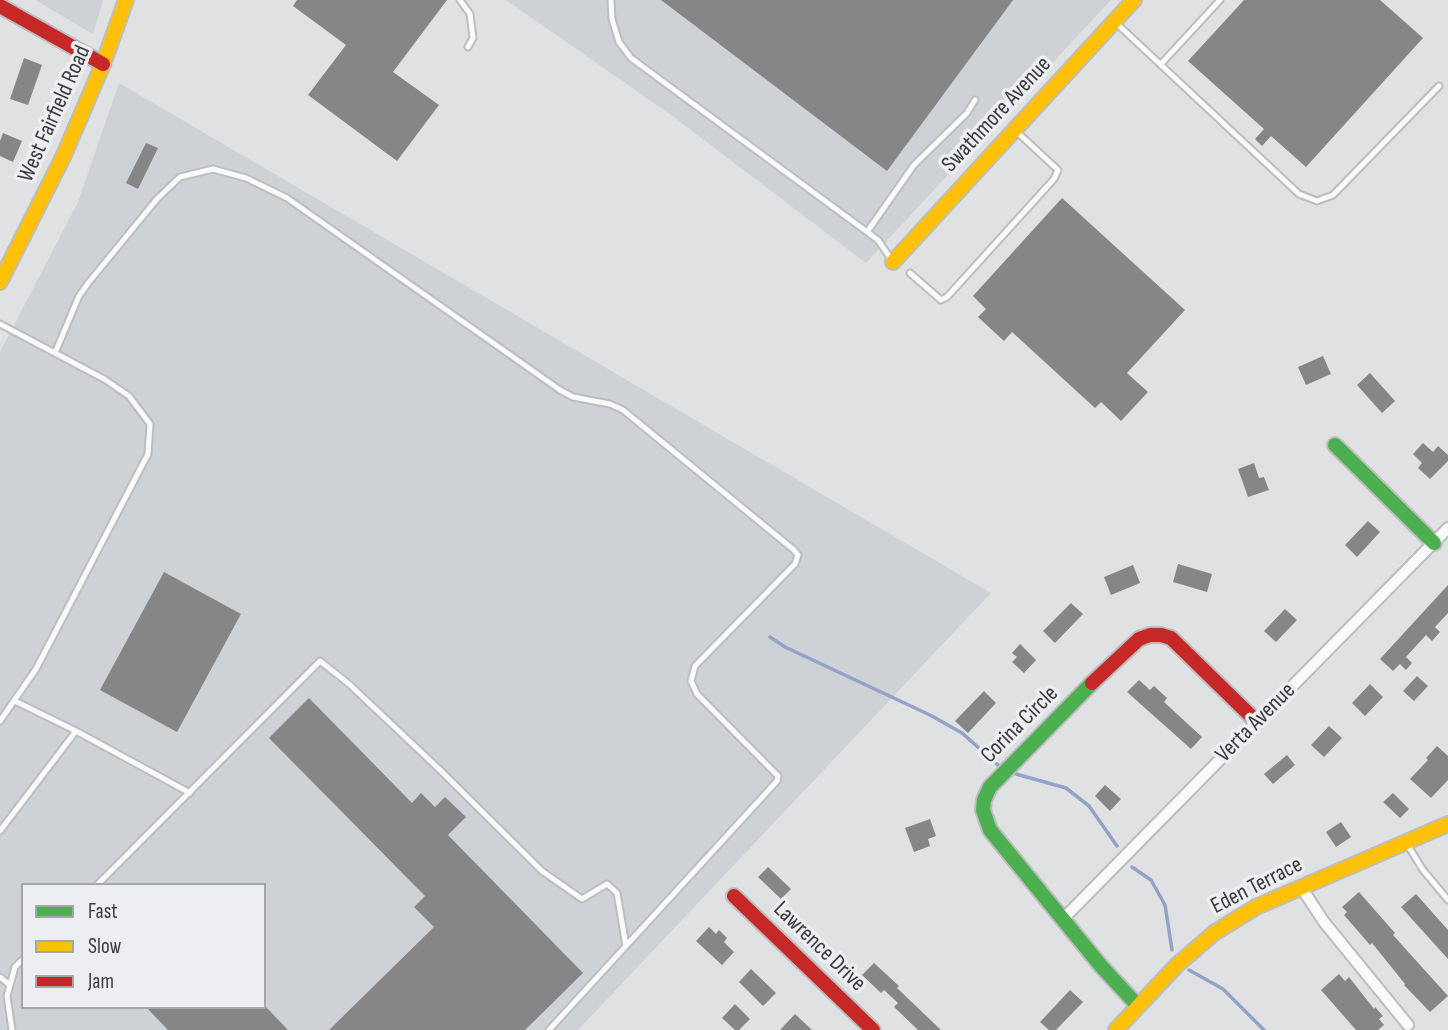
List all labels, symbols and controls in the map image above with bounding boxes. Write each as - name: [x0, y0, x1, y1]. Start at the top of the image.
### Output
- street label: West Fairfield Road: [13, 42, 97, 186]
- street label: Swathmore Avenue: [936, 52, 1058, 178]
- street label: Verta Avenue: [1210, 677, 1302, 769]
- street label: Corina Circle: [976, 681, 1064, 769]
- street label: Eden Terrace: [1207, 851, 1307, 921]
- legend: [21, 883, 266, 1009]
- street label: Lawrence Drive: [767, 896, 871, 998]
- text: Fast: [88, 899, 118, 924]
- text: Slow: [88, 934, 121, 959]
- text: Jam: [88, 969, 114, 994]

